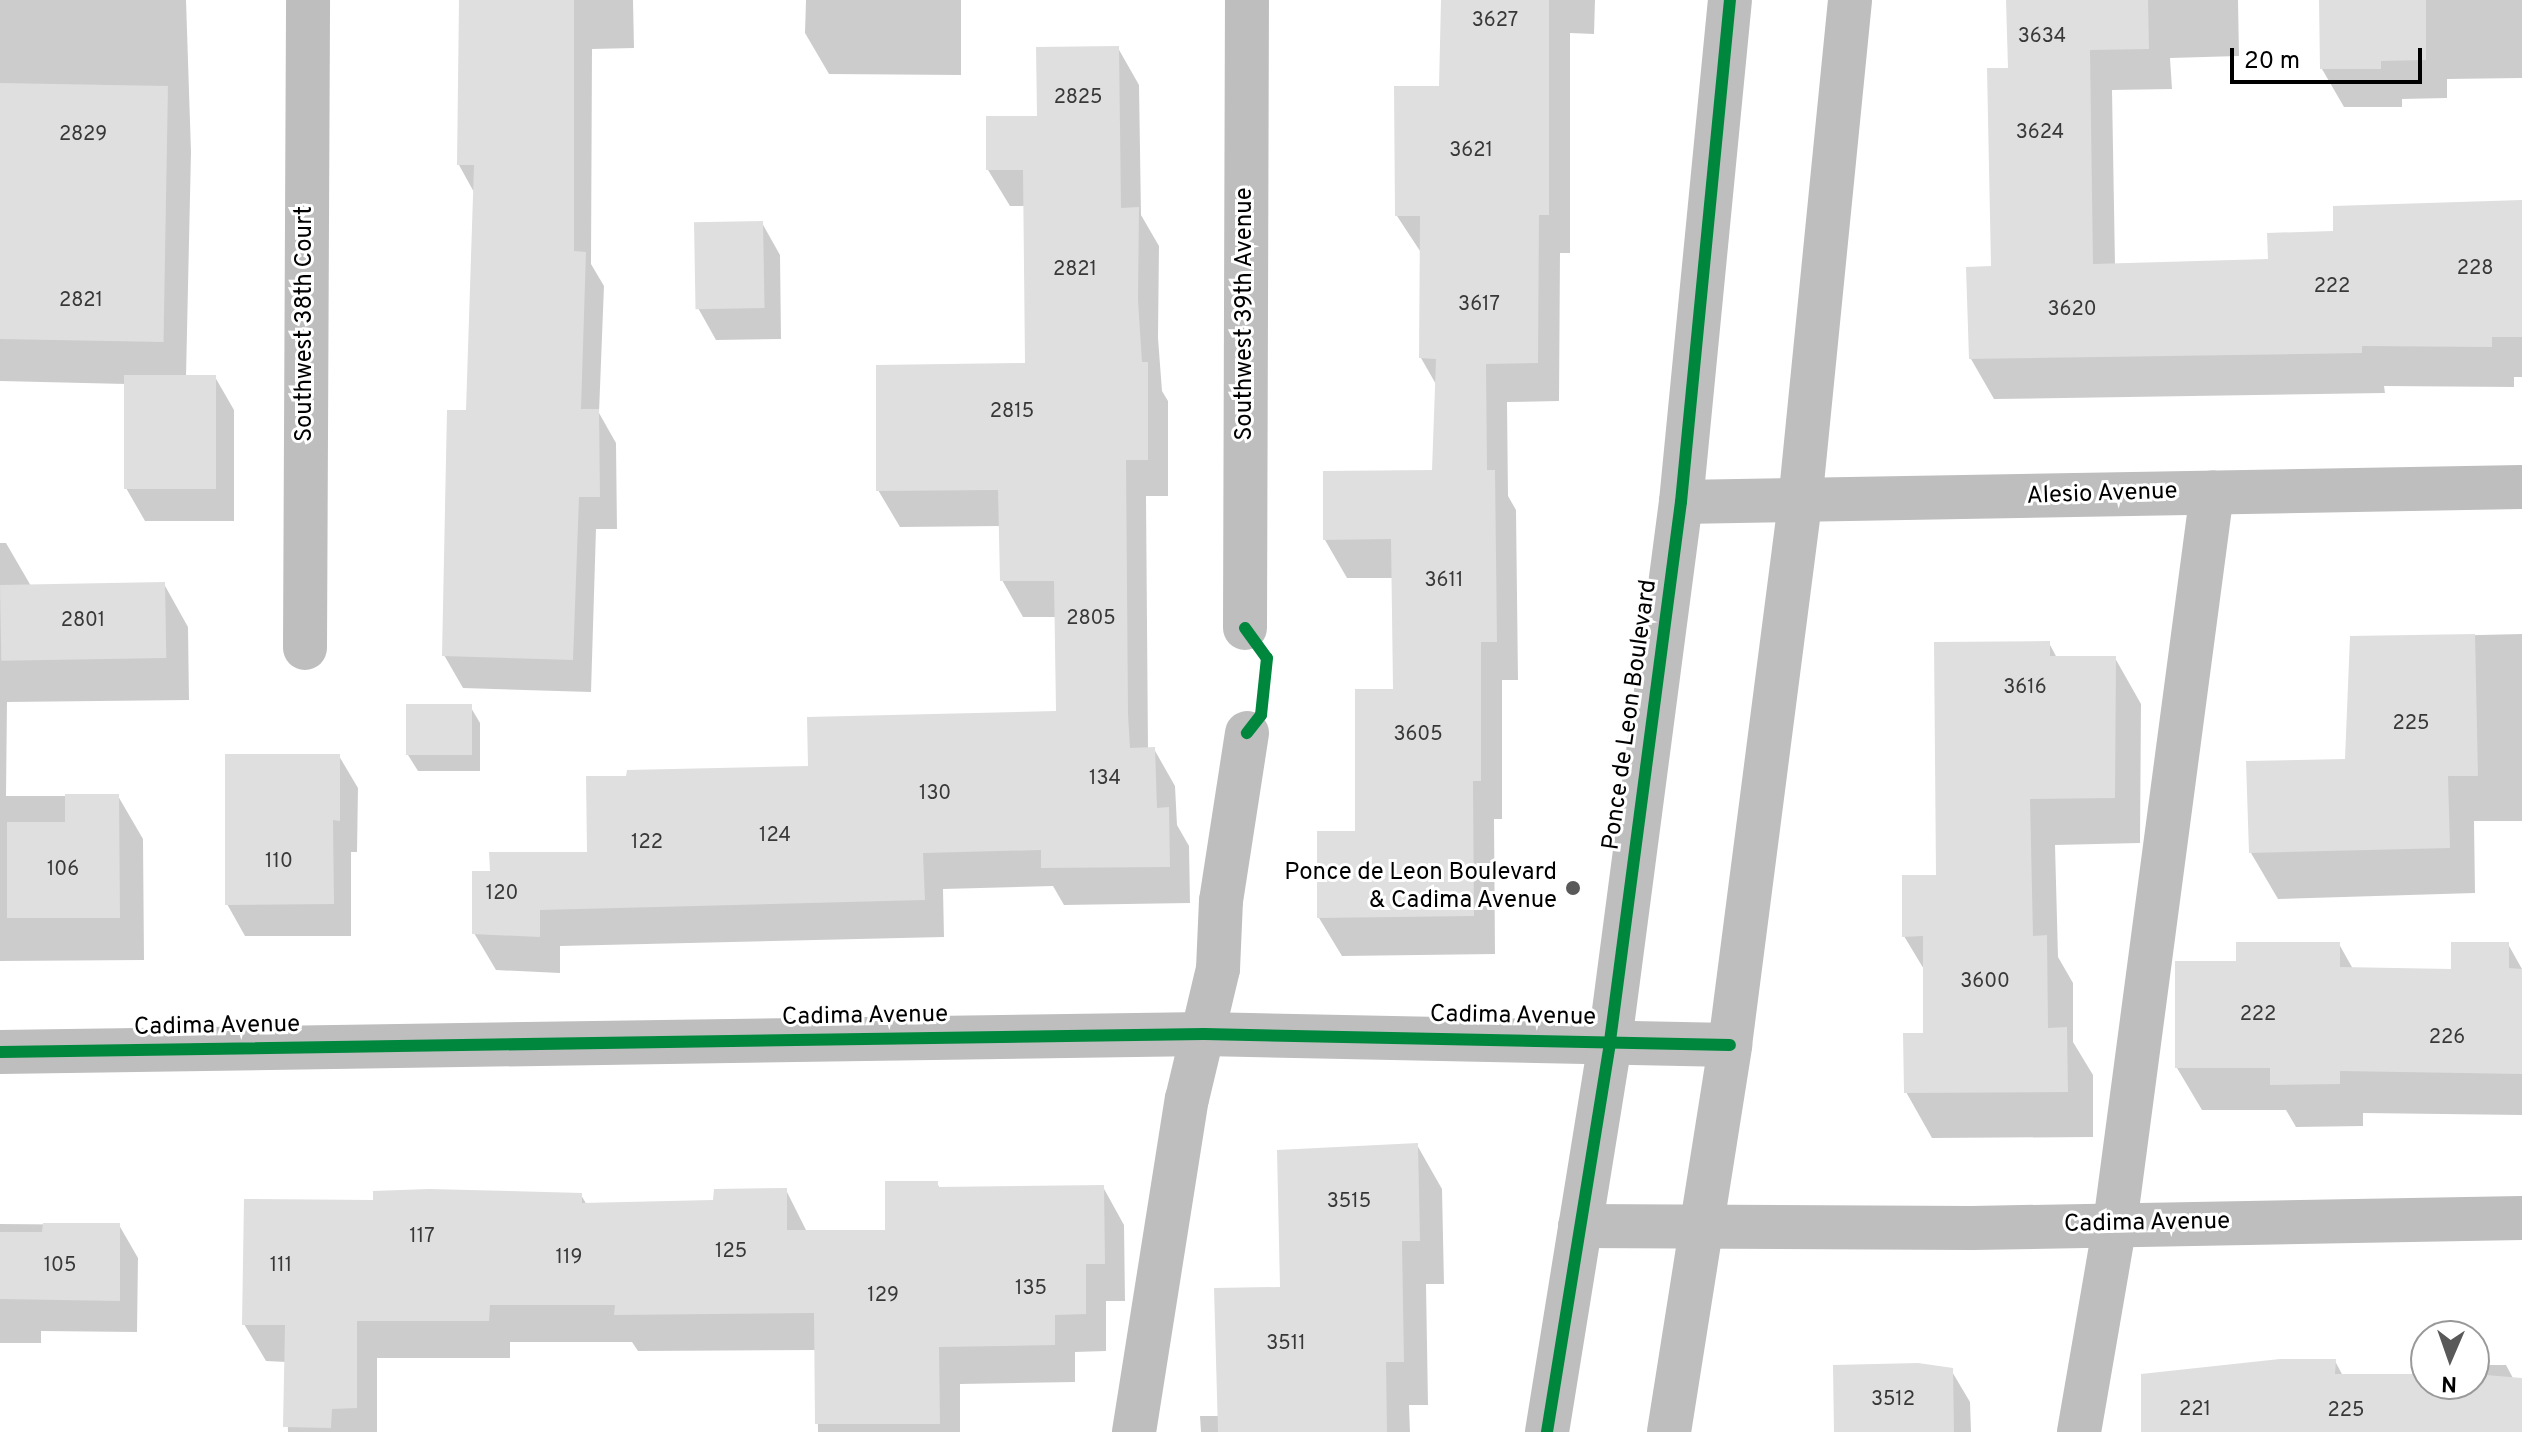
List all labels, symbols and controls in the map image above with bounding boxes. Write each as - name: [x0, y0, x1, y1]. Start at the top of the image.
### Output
- house number: 3627: [1472, 9, 1518, 33]
- house number: 3634: [2018, 25, 2066, 49]
- scale bar: [2234, 32, 2426, 82]
- text: 20 m: [2244, 47, 2300, 77]
- house number: 2825: [1054, 86, 1102, 110]
- house number: 3624: [2016, 121, 2064, 145]
- house number: 2829: [59, 123, 107, 147]
- house number: 3621: [1449, 139, 1493, 163]
- street label: Southwest 39th Avenue: [1232, 187, 1260, 441]
- street label: Southwest 38th Court: [292, 206, 320, 442]
- house number: 228: [2457, 257, 2493, 281]
- house number: 2821: [1053, 258, 1097, 282]
- house number: 222: [2314, 275, 2350, 299]
- house number: 2821: [59, 289, 103, 313]
- house number: 3617: [1458, 293, 1500, 317]
- house number: 3620: [2047, 298, 2097, 322]
- house number: 2815: [990, 400, 1034, 424]
- street label: Alesio Avenue: [2026, 478, 2178, 512]
- house number: 3611: [1425, 569, 1463, 593]
- street label: Ponce de Leon Boulevard: [1598, 578, 1664, 852]
- house number: 2805: [1066, 607, 1116, 631]
- house number: 2801: [61, 609, 105, 633]
- house number: 3616: [2003, 676, 2047, 700]
- house number: 225: [2393, 712, 2429, 736]
- house number: 3605: [1393, 723, 1443, 747]
- house number: 134: [1089, 767, 1121, 791]
- house number: 130: [919, 782, 951, 806]
- house number: 124: [759, 824, 791, 848]
- house number: 122: [631, 831, 663, 855]
- house number: 110: [265, 850, 293, 874]
- house number: 106: [47, 858, 79, 882]
- place label: Ponce de Leon Boulevard & Cadima Avenue: [1284, 860, 1557, 916]
- marker: Ponce de Leon Boulevard & Cadima Avenue: [1564, 879, 1582, 897]
- house number: 120: [486, 882, 518, 906]
- house number: 3600: [1960, 970, 2010, 994]
- street label: Cadima Avenue: [781, 1001, 949, 1033]
- street label: Cadima Avenue: [1429, 1001, 1597, 1033]
- house number: 222: [2240, 1003, 2276, 1027]
- street label: Cadima Avenue: [133, 1011, 301, 1043]
- house number: 226: [2429, 1026, 2465, 1050]
- house number: 3515: [1327, 1190, 1371, 1214]
- street label: Cadima Avenue: [2063, 1208, 2231, 1240]
- house number: 117: [409, 1225, 435, 1249]
- house number: 125: [715, 1240, 747, 1264]
- house number: 119: [556, 1246, 582, 1270]
- house number: 105: [44, 1254, 76, 1278]
- house number: 111: [270, 1254, 292, 1278]
- house number: 135: [1015, 1277, 1047, 1301]
- house number: 129: [867, 1284, 899, 1308]
- north arrow: [2410, 1320, 2490, 1400]
- house number: 3511: [1266, 1332, 1306, 1356]
- text: N: [2441, 1369, 2458, 1396]
- house number: 3512: [1871, 1388, 1915, 1412]
- house number: 221: [2179, 1398, 2211, 1422]
- house number: 225: [2328, 1399, 2364, 1423]

